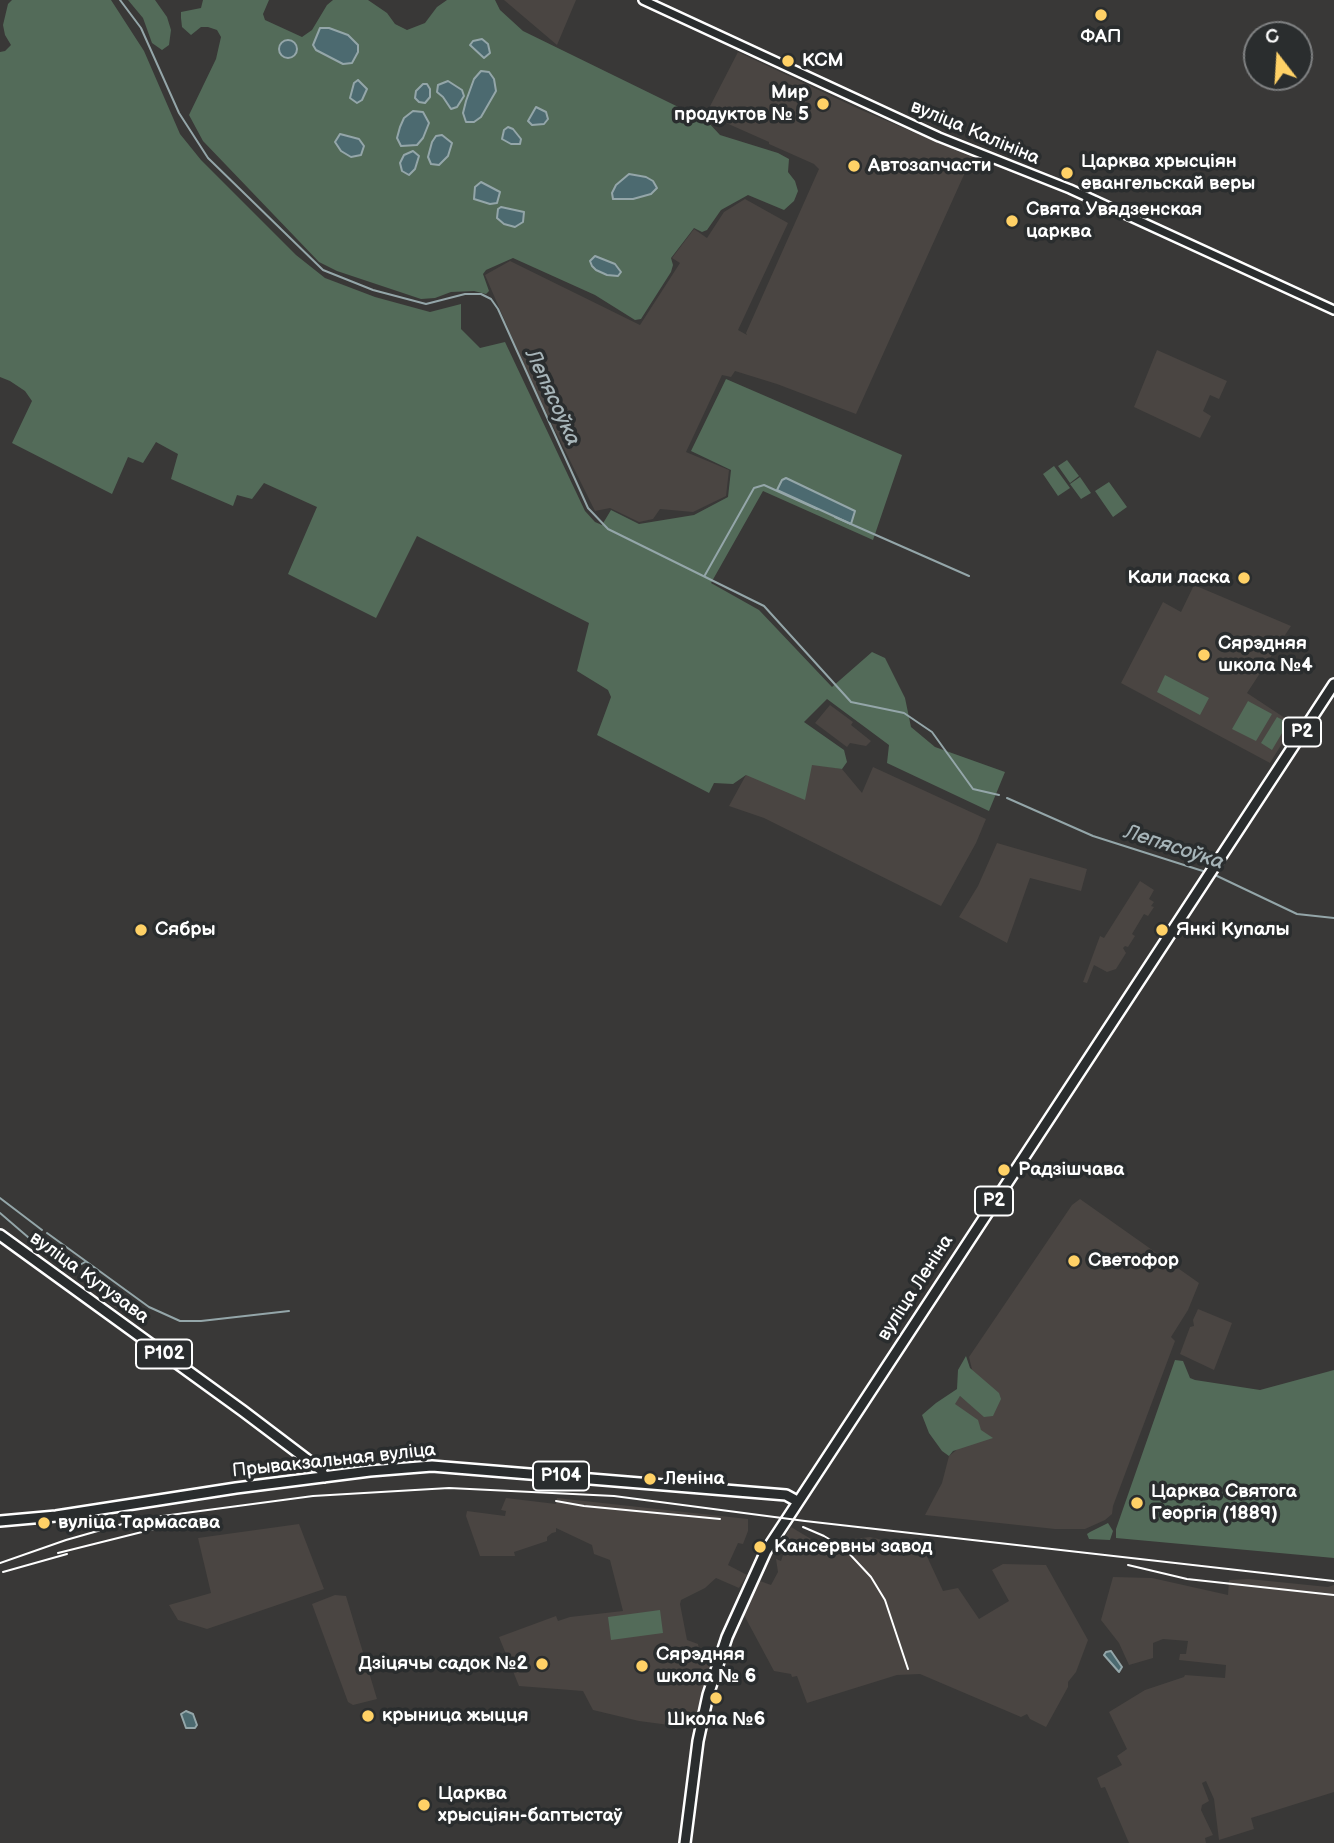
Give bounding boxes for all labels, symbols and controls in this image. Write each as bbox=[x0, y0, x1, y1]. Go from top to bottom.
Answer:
marker: ФАП bbox=[1093, 7, 1109, 23]
north arrow bbox=[1243, 21, 1313, 91]
text: С bbox=[1263, 24, 1282, 50]
place label: ФАП bbox=[1081, 26, 1121, 48]
place label: КСМ bbox=[802, 50, 843, 72]
marker: КСМ bbox=[780, 53, 796, 69]
place label: Мир продуктов № 5 bbox=[674, 82, 809, 126]
marker: Мир продуктов № 5 bbox=[815, 96, 831, 112]
street label: вуліца Калініна bbox=[907, 96, 1043, 170]
place label: Царква хрысціян евангельскай веры bbox=[1081, 151, 1255, 195]
place label: Автозапчасти bbox=[868, 155, 991, 177]
marker: Автозапчасти bbox=[846, 158, 862, 174]
marker: Царква хрысціян евангельскай веры bbox=[1059, 165, 1075, 181]
place label: Свята Увядзенская царква bbox=[1026, 199, 1202, 243]
marker: Свята Увядзенская царква bbox=[1004, 213, 1020, 229]
water label: Лепясоўка bbox=[519, 346, 585, 450]
place label: Кали ласка bbox=[1127, 567, 1230, 589]
marker: Кали ласка bbox=[1236, 570, 1252, 586]
place label: Сярэдняя школа №4 bbox=[1218, 633, 1313, 677]
marker: Сярэдняя школа №4 bbox=[1196, 647, 1212, 663]
road number: Р2 bbox=[1283, 718, 1321, 746]
water label: Лепясоўка bbox=[1121, 820, 1227, 876]
place label: Сябры bbox=[155, 919, 216, 941]
place label: Янкі Купалы bbox=[1176, 919, 1290, 941]
marker: Сябры bbox=[133, 922, 149, 938]
marker: Янкі Купалы bbox=[1154, 922, 1170, 938]
place label: Радзішчава bbox=[1018, 1159, 1124, 1181]
marker: Радзішчава bbox=[996, 1162, 1012, 1178]
road number: Р2 bbox=[975, 1186, 1013, 1216]
street label: вуліца Кутузава bbox=[25, 1227, 153, 1329]
street label: вуліца Леніна bbox=[873, 1231, 959, 1345]
place label: Светофор bbox=[1088, 1250, 1179, 1272]
marker: Светофор bbox=[1066, 1253, 1082, 1269]
road number: Р102 bbox=[136, 1339, 192, 1368]
street label: Прывакзальная вуліца bbox=[231, 1439, 437, 1483]
road number: Р104 bbox=[533, 1462, 589, 1490]
place label: Леніна bbox=[664, 1468, 725, 1490]
marker: Леніна bbox=[642, 1471, 658, 1487]
place label: Царква Святога Георгія (1889) bbox=[1151, 1481, 1297, 1525]
marker: Царква Святога Георгія (1889) bbox=[1129, 1495, 1145, 1511]
place label: вуліца Тармасава bbox=[58, 1512, 220, 1534]
marker: вуліца Тармасава bbox=[36, 1515, 52, 1531]
place label: Кансервны завод bbox=[774, 1536, 932, 1558]
marker: Кансервны завод bbox=[752, 1539, 768, 1555]
place label: Сярэдняя школа № 6 bbox=[656, 1644, 756, 1688]
place label: Дзіцячы садок №2 bbox=[359, 1653, 528, 1675]
marker: Дзіцячы садок №2 bbox=[534, 1656, 550, 1672]
marker: Сярэдняя школа № 6 bbox=[634, 1658, 650, 1674]
marker: Школа №6 bbox=[708, 1690, 724, 1706]
place label: крыница жыцця bbox=[382, 1705, 528, 1727]
marker: крыница жыцця bbox=[360, 1708, 376, 1724]
place label: Школа №6 bbox=[667, 1709, 765, 1731]
place label: Царква хрысціян-баптыстаў bbox=[438, 1783, 622, 1827]
marker: Царква хрысціян-баптыстаў bbox=[416, 1797, 432, 1813]

